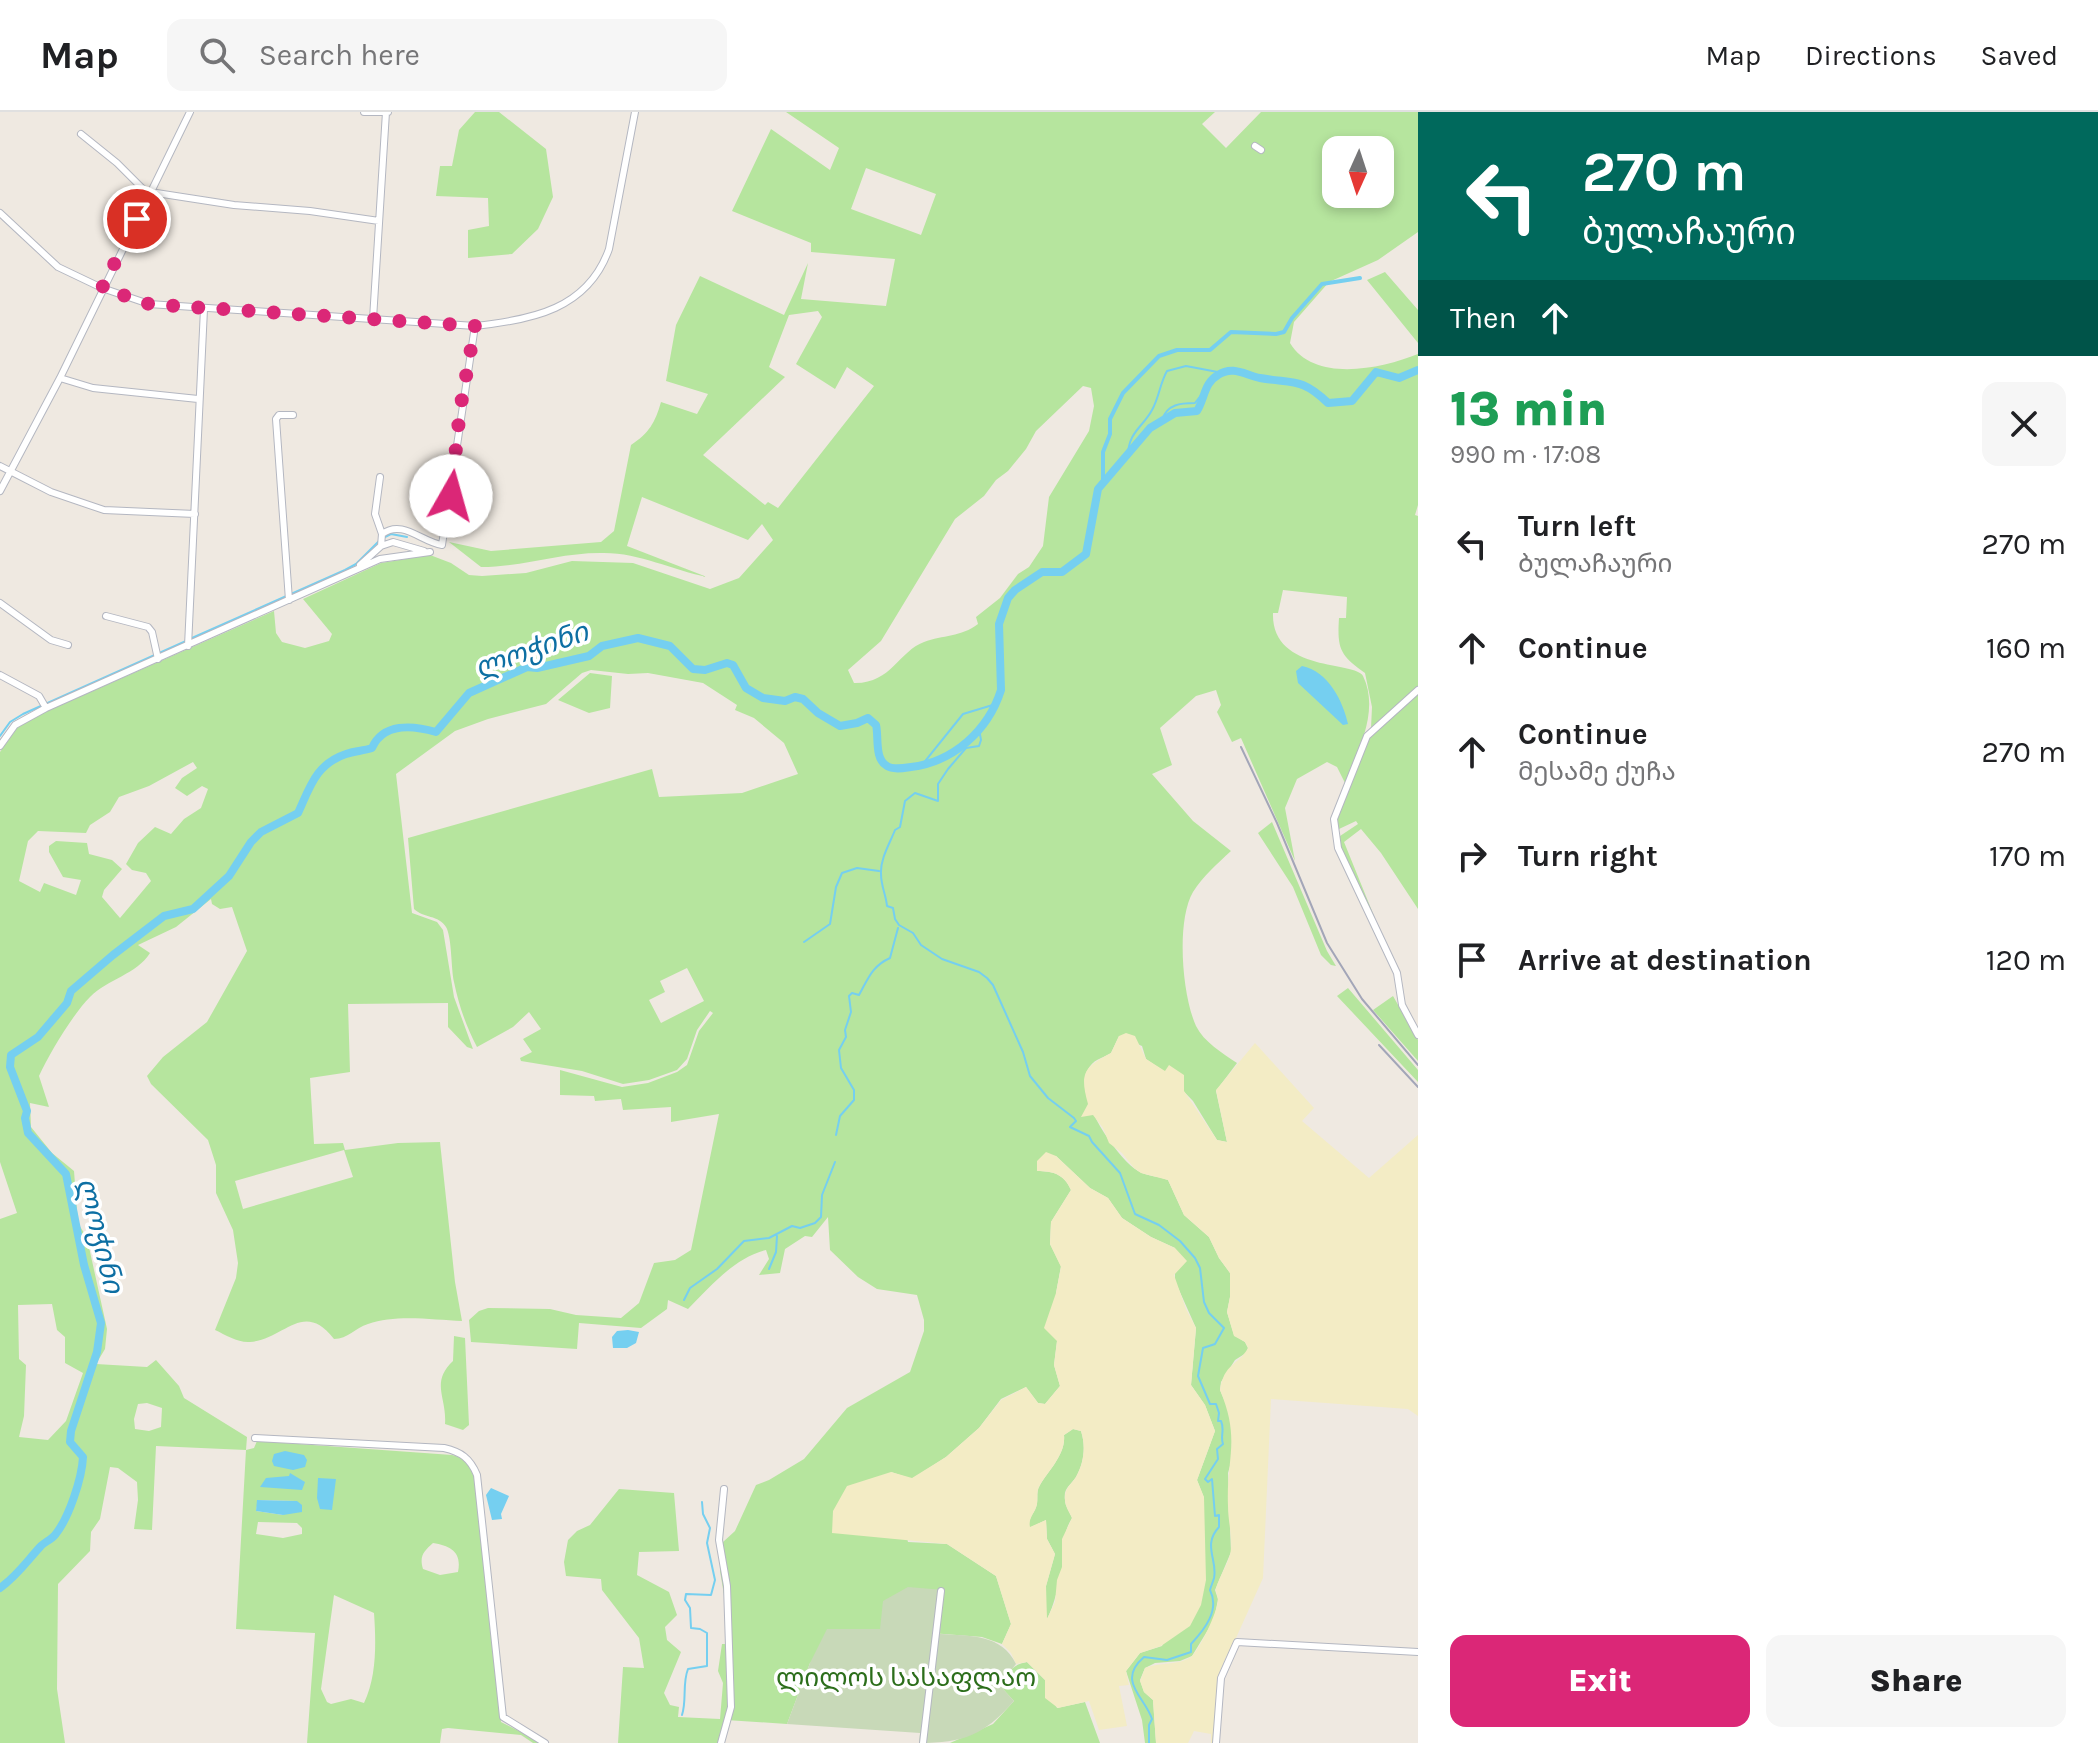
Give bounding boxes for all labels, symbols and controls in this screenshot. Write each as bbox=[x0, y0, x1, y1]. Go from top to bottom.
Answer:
search box bbox=[167, 19, 727, 91]
text: Map bbox=[40, 33, 119, 78]
icon: search bbox=[195, 33, 239, 77]
text: Search here bbox=[259, 37, 420, 73]
text: Map bbox=[1706, 39, 1761, 72]
text: Directions bbox=[1805, 39, 1937, 72]
text: Saved bbox=[1981, 39, 2058, 72]
north arrow bbox=[1322, 136, 1394, 208]
map controls bbox=[1322, 136, 1394, 208]
text: 270 m bbox=[1582, 139, 1746, 204]
icon: left bbox=[1450, 144, 1554, 248]
pin bbox=[103, 185, 171, 253]
icon: arrive bbox=[115, 197, 159, 241]
text: ბულაჩაური bbox=[1582, 211, 1796, 253]
icon: ahead bbox=[1533, 296, 1577, 340]
text: Then bbox=[1450, 300, 1517, 336]
text: 13 min bbox=[1450, 381, 1607, 437]
button: close bbox=[1982, 382, 2066, 466]
text: 990 m · 17:08 bbox=[1450, 439, 1601, 470]
position arrow bbox=[409, 454, 493, 538]
text: Turn left bbox=[1518, 508, 1636, 544]
icon: left bbox=[1450, 522, 1494, 566]
text: 270 m bbox=[1982, 526, 2066, 562]
text: ბულაჩაური bbox=[1518, 548, 1673, 579]
water label: ლოჭინი bbox=[470, 614, 594, 684]
icon: ahead bbox=[1450, 626, 1494, 670]
text: Continue bbox=[1518, 630, 1648, 666]
text: 160 m bbox=[1986, 630, 2066, 666]
text: Continue bbox=[1518, 716, 1648, 752]
icon: ahead bbox=[1450, 730, 1494, 774]
text: 270 m bbox=[1982, 734, 2066, 770]
text: მესამე ქუჩა bbox=[1518, 756, 1676, 787]
icon: right bbox=[1450, 834, 1494, 878]
text: Turn right bbox=[1518, 838, 1658, 874]
text: 170 m bbox=[1989, 838, 2066, 874]
icon: arrive bbox=[1450, 938, 1494, 982]
text: Arrive at destination bbox=[1518, 942, 1812, 978]
text: 120 m bbox=[1986, 942, 2066, 978]
water label: ლოჭინი bbox=[70, 1174, 131, 1298]
button: Exit bbox=[1450, 1635, 1750, 1727]
button: Share bbox=[1766, 1635, 2066, 1727]
park label: ლილოს სასაფლაო bbox=[776, 1662, 1036, 1693]

